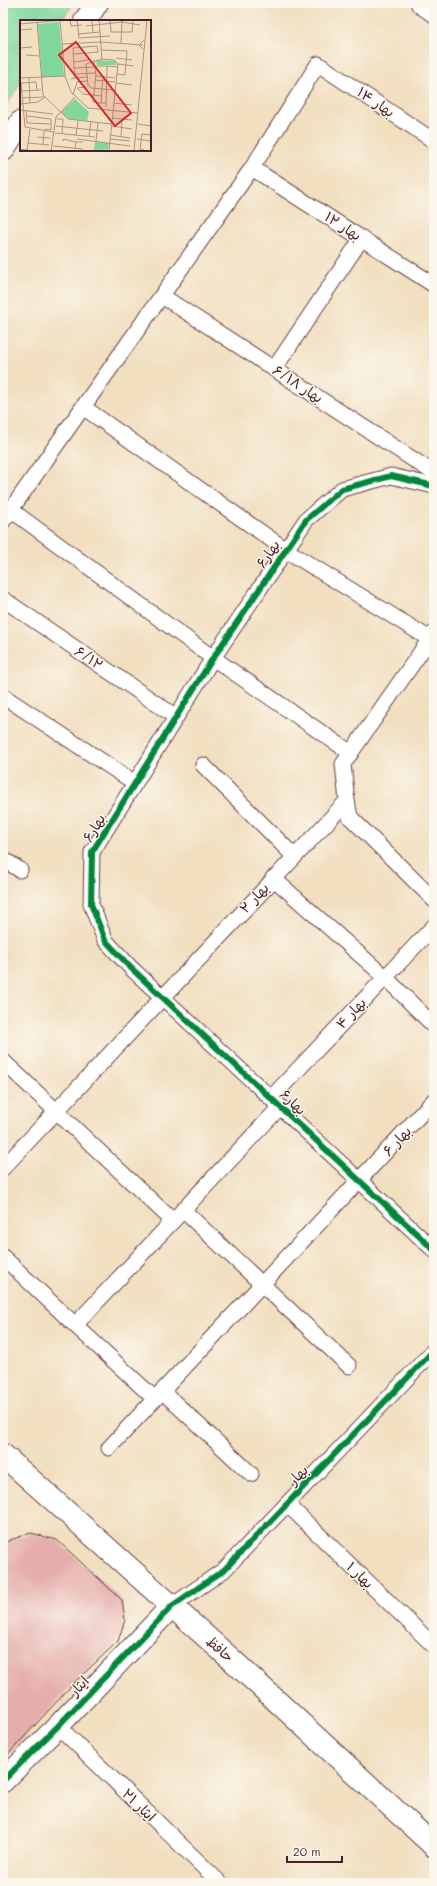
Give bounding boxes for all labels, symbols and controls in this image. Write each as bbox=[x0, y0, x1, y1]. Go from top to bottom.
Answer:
inset map bbox=[20, 20, 151, 151]
street label: بهار ۱۴ bbox=[354, 82, 399, 121]
street label: بهار ۱۲ bbox=[321, 207, 365, 245]
street label: بهار ۶/۱۸ bbox=[269, 360, 327, 407]
street label: بهار۶ bbox=[251, 536, 284, 571]
street label: ۶/۱۲ bbox=[71, 641, 107, 674]
street label: بهار۶ bbox=[78, 810, 109, 845]
street label: بهار ۲ bbox=[235, 878, 273, 917]
street label: بهار ۴ bbox=[331, 993, 370, 1032]
street label: بهار۶ bbox=[276, 1085, 311, 1119]
street label: بهار ۶ bbox=[378, 1122, 415, 1160]
street label: بهار bbox=[283, 1460, 312, 1490]
street label: بهار ۱ bbox=[343, 1557, 378, 1592]
street label: حافظ bbox=[203, 1631, 238, 1666]
street label: ایثار bbox=[64, 1672, 93, 1701]
street label: ایثار ۲۱ bbox=[118, 1784, 160, 1825]
scale bar bbox=[287, 1838, 342, 1864]
text: 20 m bbox=[293, 1843, 321, 1859]

